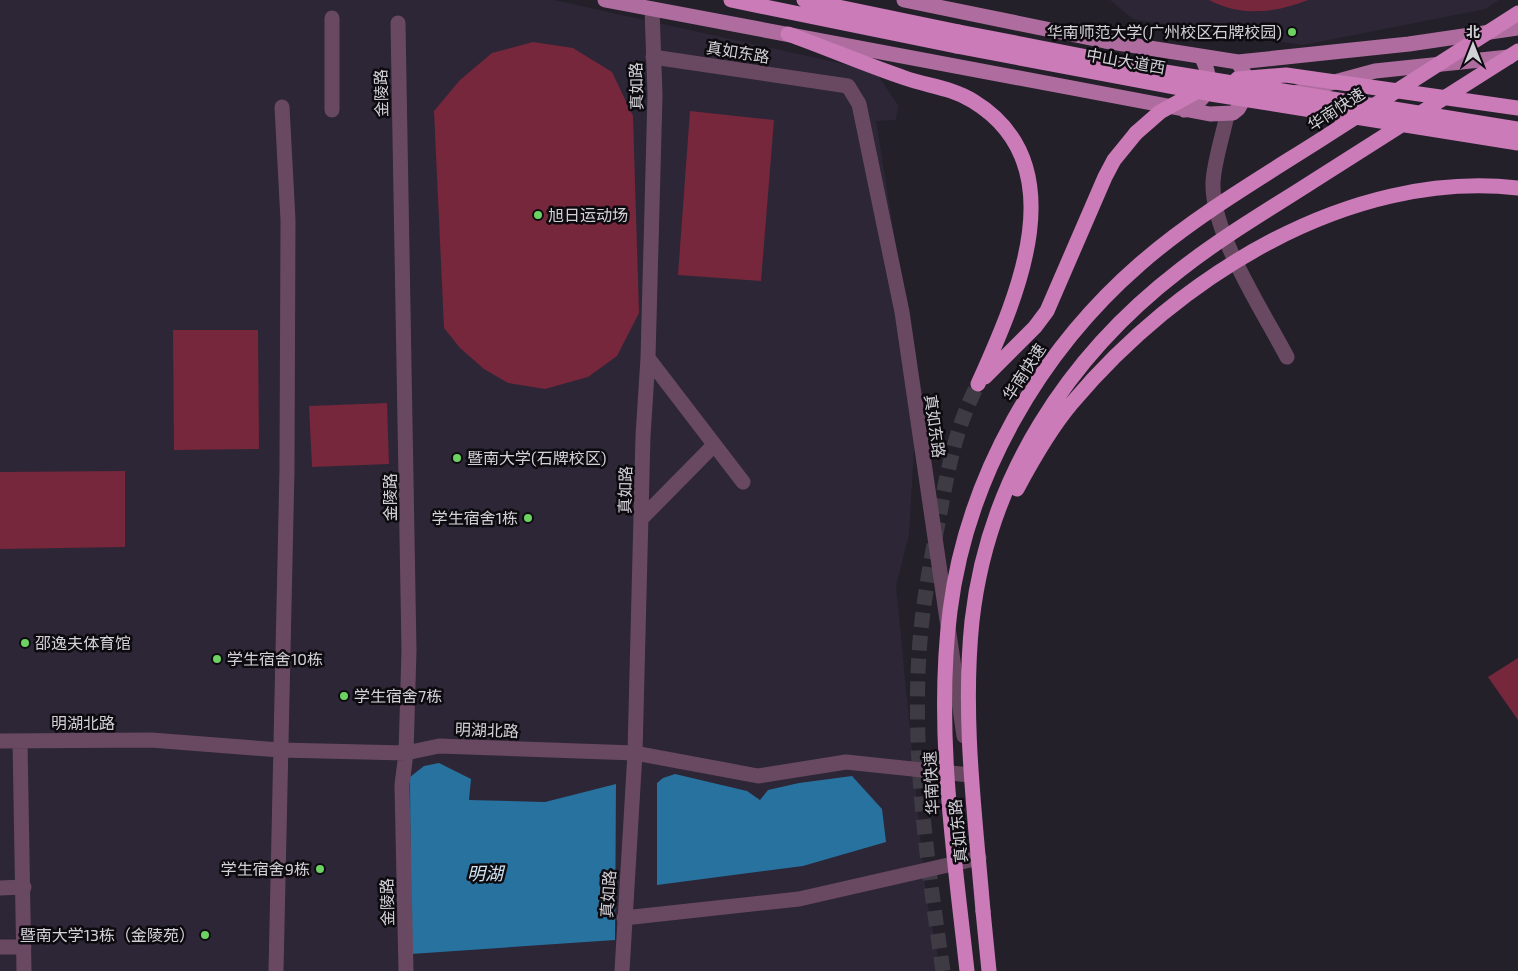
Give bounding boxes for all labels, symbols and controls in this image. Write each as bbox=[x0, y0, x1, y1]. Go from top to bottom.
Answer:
north arrow bbox=[1448, 20, 1498, 70]
place label: 华南师范大学(广州校区石牌校园) bbox=[1047, 22, 1282, 41]
text: 北 bbox=[1466, 23, 1480, 40]
marker: 华南师范大学(广州校区石牌校园) bbox=[1286, 26, 1298, 38]
street label: 真如东路 bbox=[705, 37, 771, 66]
street label: 中山大道西 bbox=[1085, 44, 1167, 77]
street label: 真如路 bbox=[626, 62, 645, 110]
street label: 金陵路 bbox=[371, 69, 390, 117]
street label: 华南快速 bbox=[1304, 83, 1368, 134]
place label: 旭日运动场 bbox=[548, 205, 628, 224]
marker: 旭日运动场 bbox=[532, 209, 544, 221]
street label: 华南快速 bbox=[998, 340, 1049, 404]
street label: 真如东路 bbox=[922, 393, 949, 459]
place label: 暨南大学(石牌校区) bbox=[467, 448, 607, 467]
marker: 暨南大学(石牌校区) bbox=[451, 452, 463, 464]
street label: 真如路 bbox=[615, 466, 634, 514]
street label: 金陵路 bbox=[380, 473, 399, 521]
place label: 学生宿舍1栋 bbox=[432, 508, 518, 527]
marker: 学生宿舍1栋 bbox=[522, 512, 534, 524]
place label: 邵逸夫体育馆 bbox=[35, 633, 131, 652]
marker: 邵逸夫体育馆 bbox=[19, 637, 31, 649]
place label: 学生宿舍10栋 bbox=[227, 649, 323, 668]
marker: 学生宿舍10栋 bbox=[211, 653, 223, 665]
place label: 学生宿舍7栋 bbox=[354, 686, 442, 705]
marker: 学生宿舍7栋 bbox=[338, 690, 350, 702]
street label: 明湖北路 bbox=[51, 713, 115, 732]
street label: 明湖北路 bbox=[455, 719, 519, 740]
street label: 华南快速 bbox=[919, 751, 942, 815]
street label: 真如东路 bbox=[945, 798, 970, 864]
place label: 学生宿舍9栋 bbox=[221, 859, 310, 878]
water label: 明湖 bbox=[467, 862, 506, 884]
marker: 学生宿舍9栋 bbox=[314, 863, 326, 875]
street label: 真如路 bbox=[596, 869, 619, 919]
street label: 金陵路 bbox=[377, 878, 396, 926]
place label: 暨南大学13栋（金陵苑） bbox=[20, 925, 195, 944]
marker: 暨南大学13栋（金陵苑） bbox=[199, 929, 211, 941]

